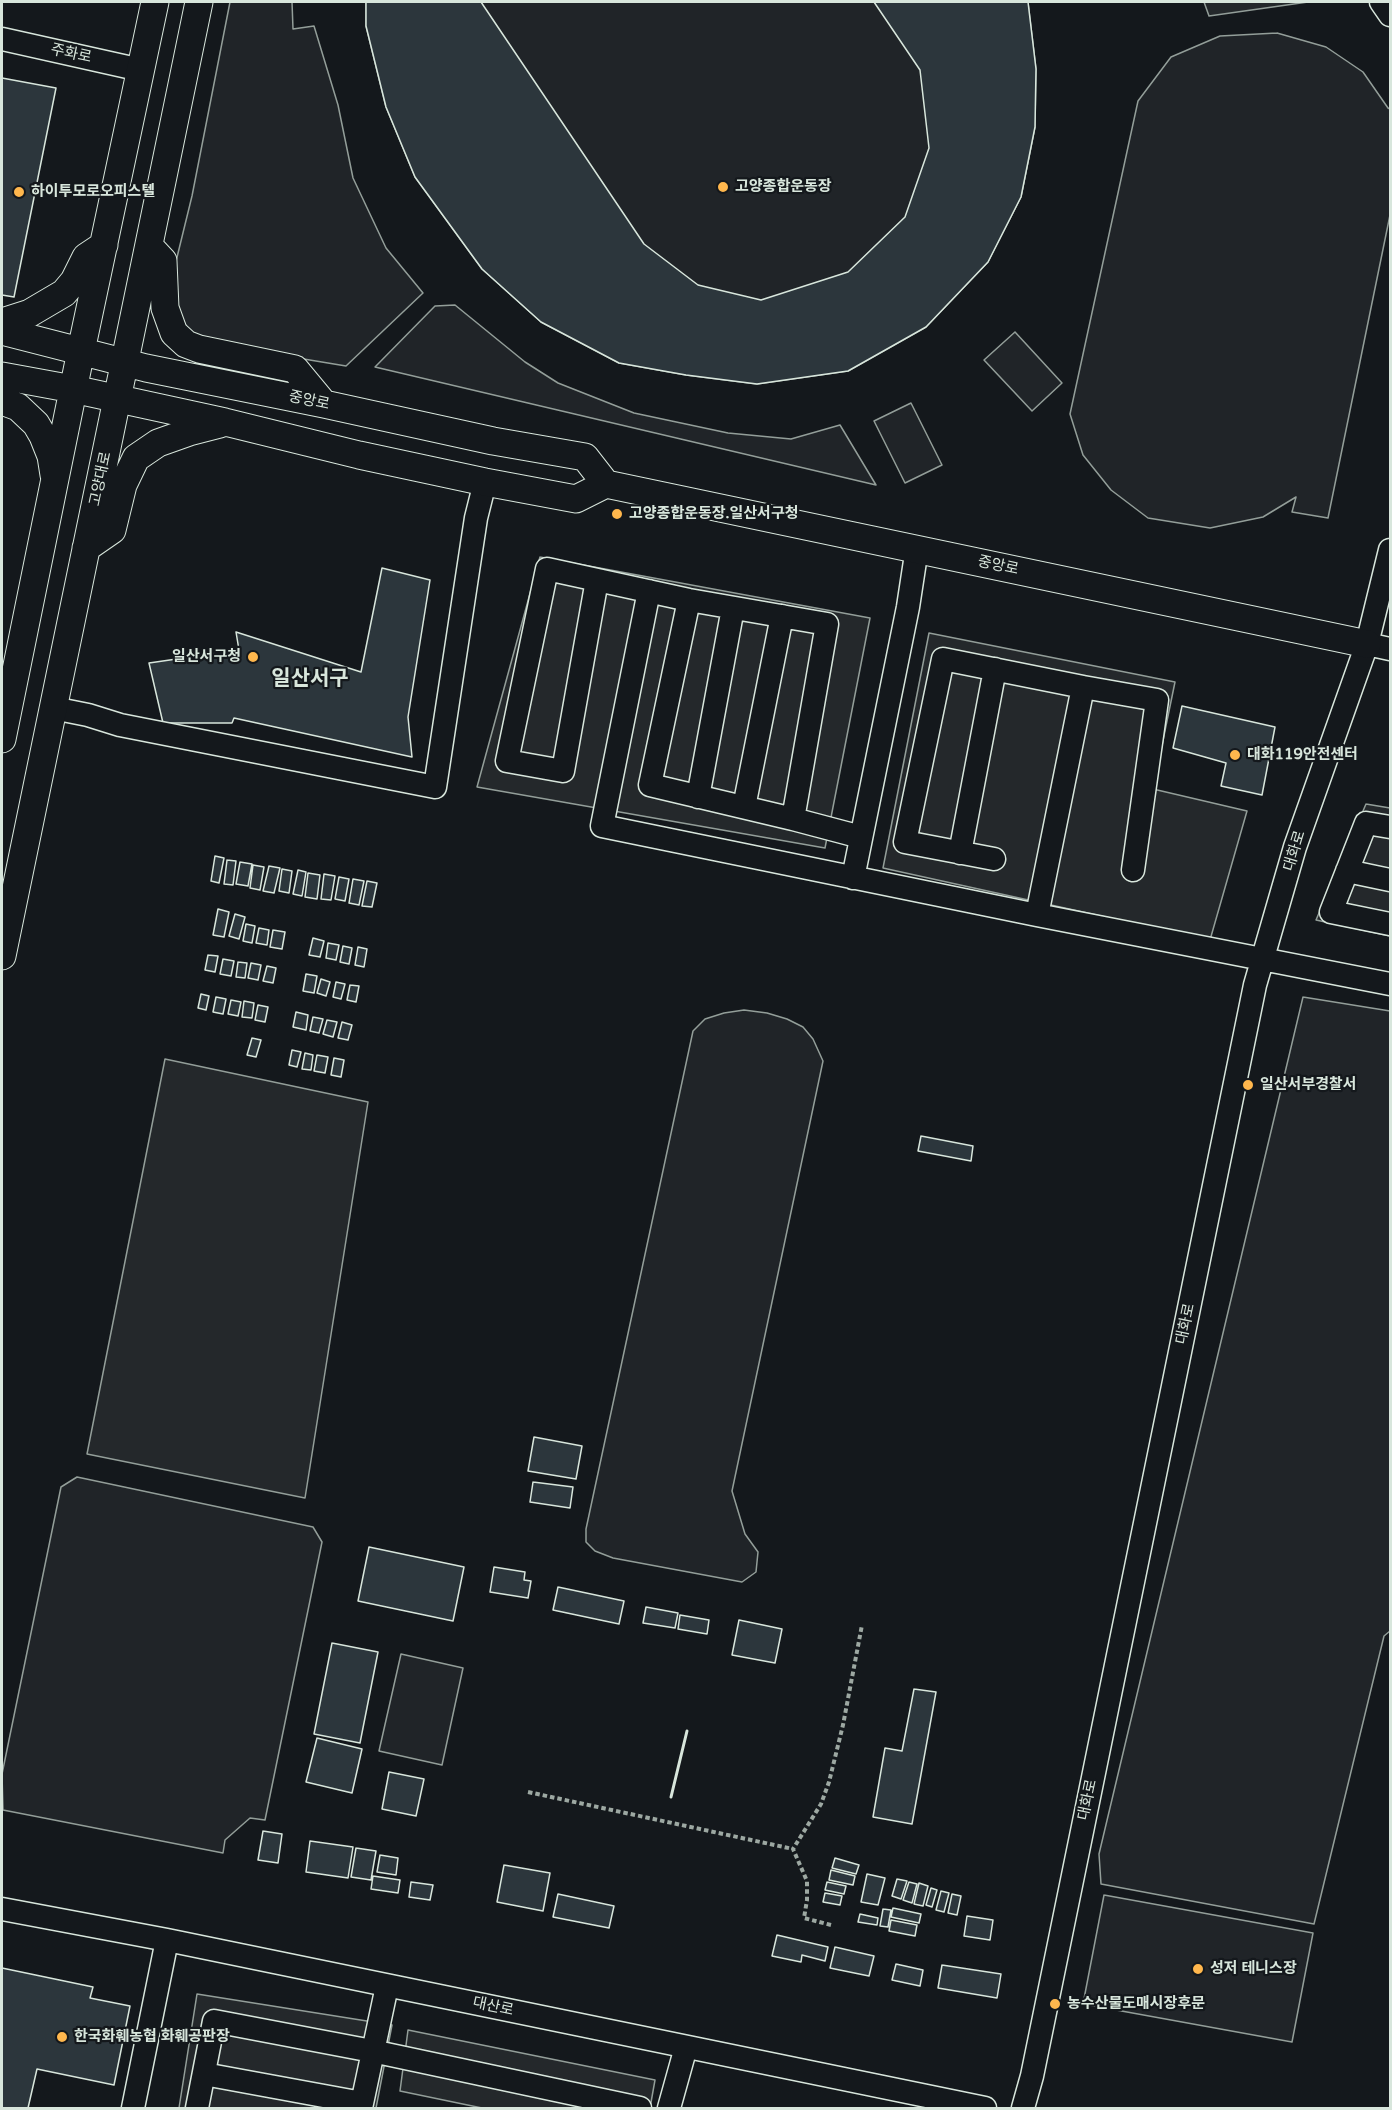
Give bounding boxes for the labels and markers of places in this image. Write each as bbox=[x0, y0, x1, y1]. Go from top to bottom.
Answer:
place label: 고양종합운동장 bbox=[735, 178, 832, 196]
marker: 고양종합운동장 bbox=[716, 180, 730, 194]
place label: 하이투모로오피스텔 bbox=[31, 183, 155, 201]
marker: 하이투모로오피스텔 bbox=[12, 185, 26, 199]
place label: 고양종합운동장.일산서구청 bbox=[629, 505, 798, 523]
marker: 고양종합운동장.일산서구청 bbox=[610, 507, 624, 521]
place label: 일산서구청 bbox=[172, 648, 241, 666]
marker: 일산서구청 bbox=[246, 650, 260, 664]
place label: 대화119안전센터 bbox=[1247, 746, 1358, 764]
marker: 대화119안전센터 bbox=[1228, 748, 1242, 762]
place label: 일산서부경찰서 bbox=[1260, 1076, 1357, 1094]
marker: 일산서부경찰서 bbox=[1241, 1078, 1255, 1092]
place label: 성저 테니스장 bbox=[1210, 1960, 1297, 1978]
marker: 성저 테니스장 bbox=[1191, 1962, 1205, 1976]
place label: 농수산물도매시장후문 bbox=[1067, 1995, 1205, 2013]
marker: 농수산물도매시장후문 bbox=[1048, 1997, 1062, 2011]
place label: 한국화훼농협 화훼공판장 bbox=[74, 2028, 230, 2046]
marker: 한국화훼농협 화훼공판장 bbox=[55, 2030, 69, 2044]

